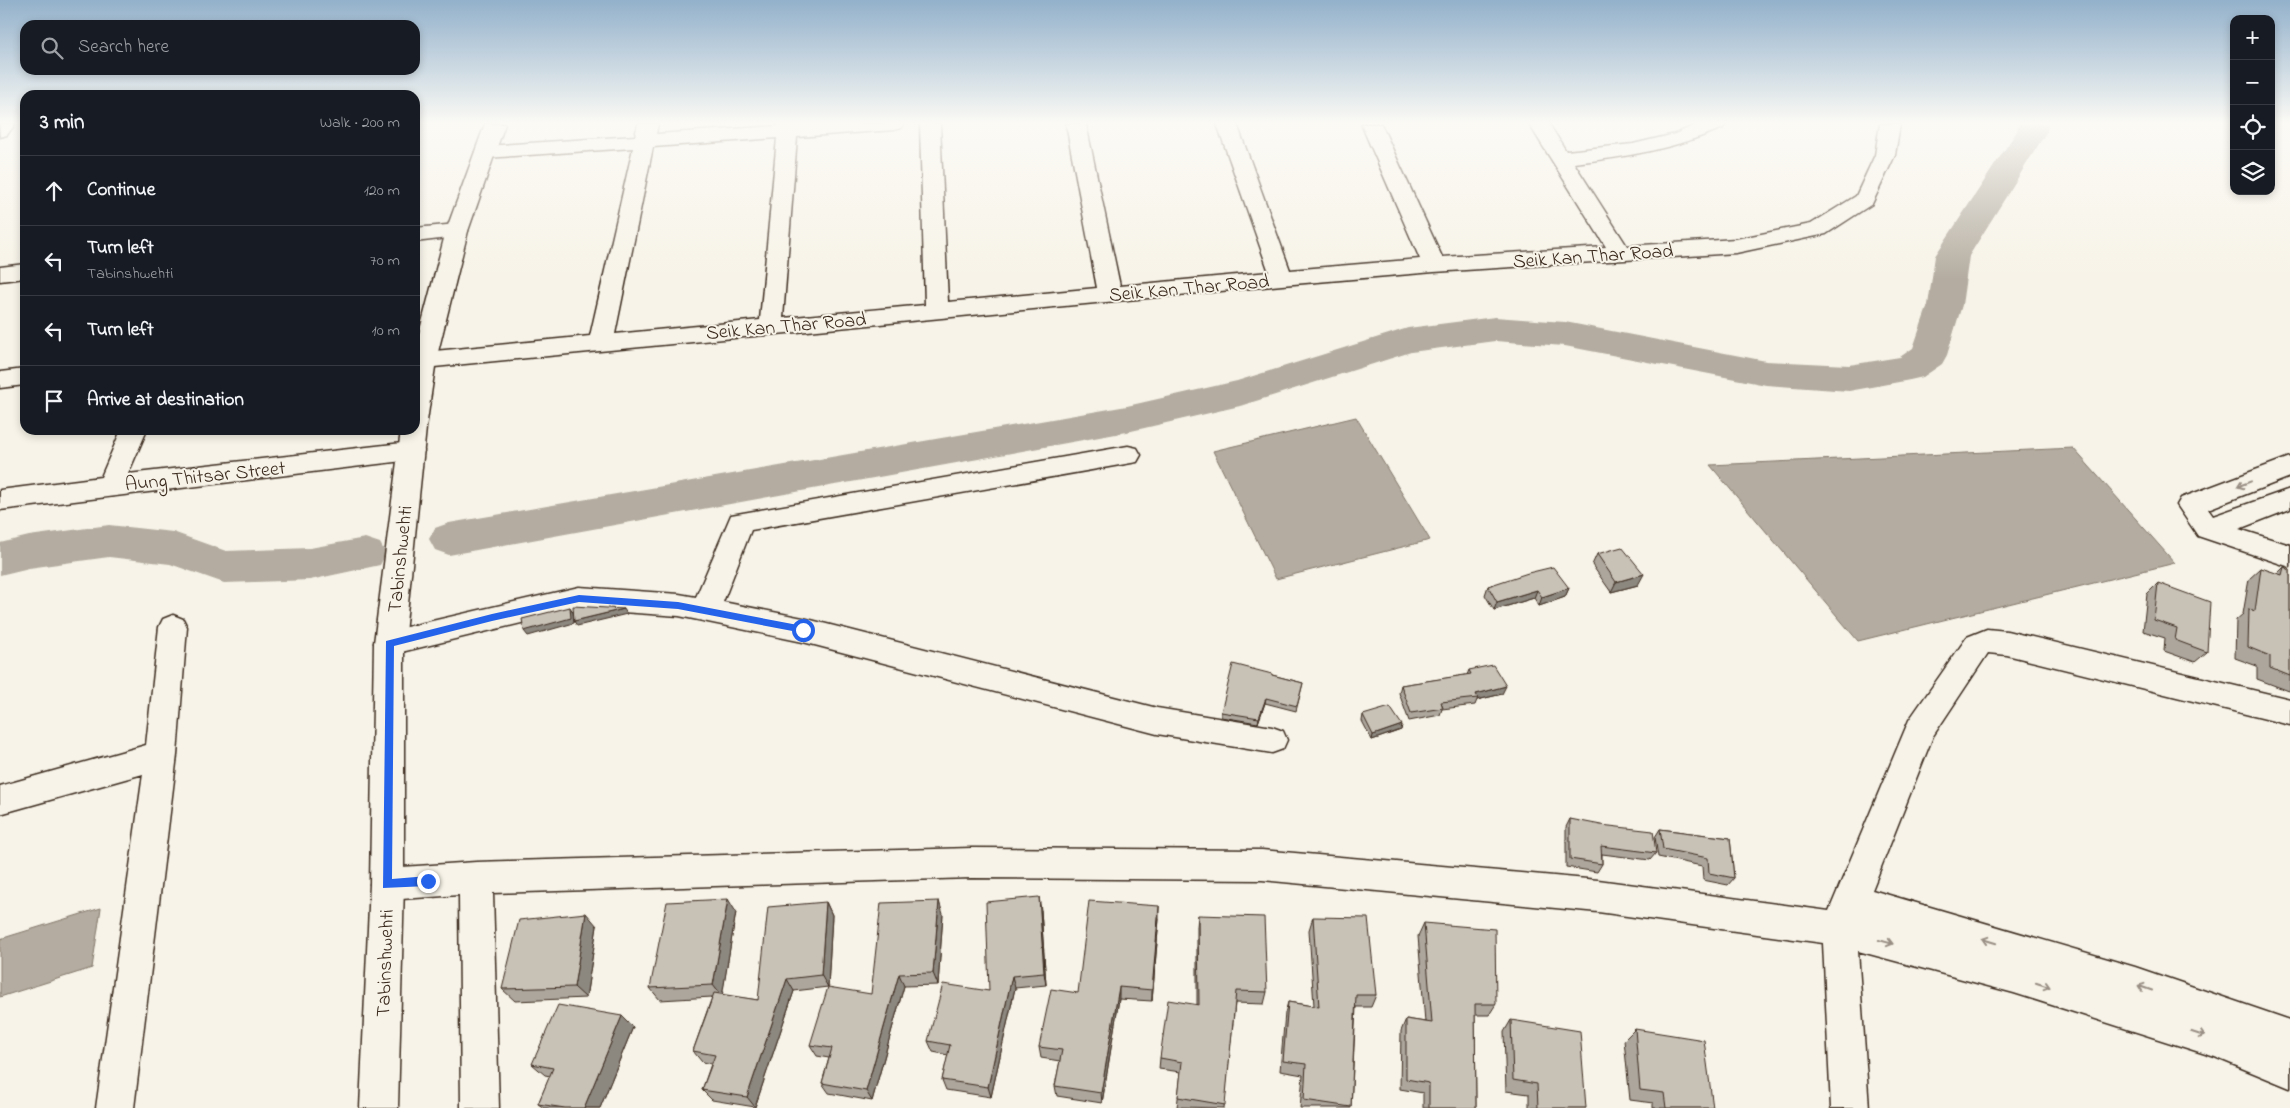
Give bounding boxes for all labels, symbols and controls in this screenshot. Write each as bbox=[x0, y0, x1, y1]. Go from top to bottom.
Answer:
map controls bbox=[2230, 15, 2275, 195]
button: + bbox=[2230, 15, 2275, 60]
search box bbox=[20, 20, 420, 75]
icon: search bbox=[38, 34, 66, 62]
text: Search here bbox=[78, 34, 169, 61]
button: − bbox=[2230, 60, 2275, 105]
button: locate bbox=[2230, 105, 2275, 150]
text: 3 min bbox=[40, 108, 84, 138]
text: Walk · 200 m bbox=[320, 111, 400, 135]
button: layers bbox=[2230, 150, 2275, 195]
icon: ahead bbox=[40, 177, 68, 205]
text: Continue bbox=[87, 177, 155, 204]
text: 120 m bbox=[364, 179, 400, 203]
text: Turn left bbox=[87, 235, 154, 262]
street label: Seik Kan Thar Road bbox=[1512, 237, 1674, 278]
icon: left bbox=[40, 247, 68, 275]
text: 70 m bbox=[370, 249, 400, 273]
text: Tabinshwehti bbox=[87, 262, 173, 286]
street label: Seik Kan Thar Road bbox=[1108, 268, 1271, 311]
street label: Seik Kan Thar Road bbox=[705, 306, 868, 349]
icon: left bbox=[40, 317, 68, 345]
text: Turn left bbox=[87, 317, 154, 344]
text: 10 m bbox=[372, 319, 400, 343]
icon: arrive bbox=[40, 387, 68, 415]
text: Arrive at destination bbox=[87, 387, 244, 414]
street label: Aung Thitsar Street bbox=[123, 455, 287, 501]
one-way arrow bbox=[2237, 480, 2253, 489]
street label: Tabinshwehti bbox=[381, 504, 422, 614]
route start bbox=[792, 619, 815, 642]
route end bbox=[417, 870, 440, 893]
street label: Tabinshwehti bbox=[370, 909, 403, 1017]
one-way arrow bbox=[1981, 936, 1997, 946]
one-way arrow bbox=[1878, 938, 1894, 947]
one-way arrow bbox=[2035, 980, 2051, 990]
one-way arrow bbox=[2137, 983, 2153, 992]
one-way arrow bbox=[2190, 1029, 2206, 1039]

